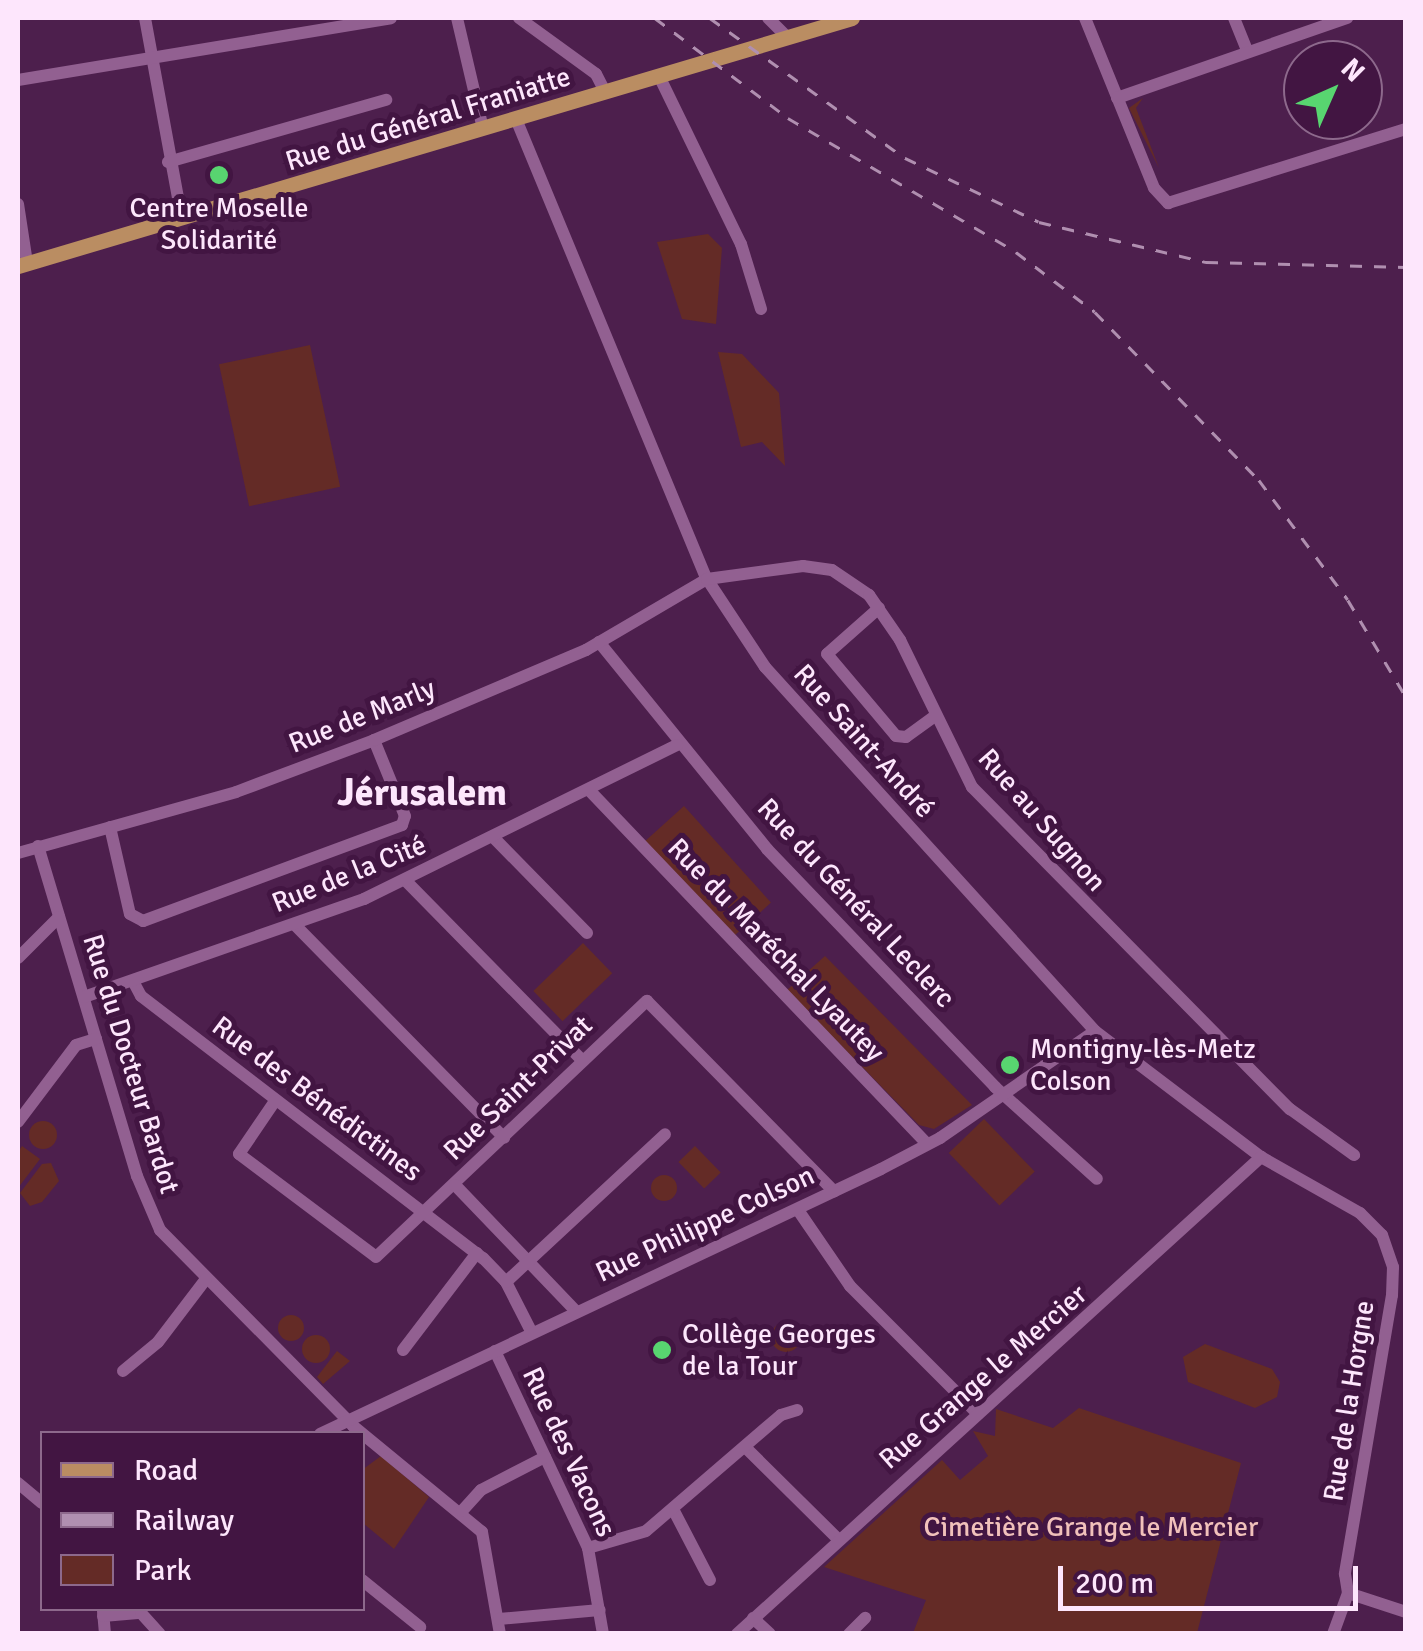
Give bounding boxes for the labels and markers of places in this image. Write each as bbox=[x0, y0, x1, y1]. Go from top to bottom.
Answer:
marker: Centre Moselle Solidarité bbox=[208, 164, 230, 186]
place label: Centre Moselle Solidarité bbox=[129, 191, 309, 257]
place label: Montigny-lès-Metz Colson bbox=[1030, 1032, 1256, 1098]
marker: Montigny-lès-Metz Colson bbox=[999, 1054, 1021, 1076]
place label: Collège Georges de la Tour bbox=[682, 1317, 876, 1383]
marker: Collège Georges de la Tour bbox=[651, 1339, 673, 1361]

